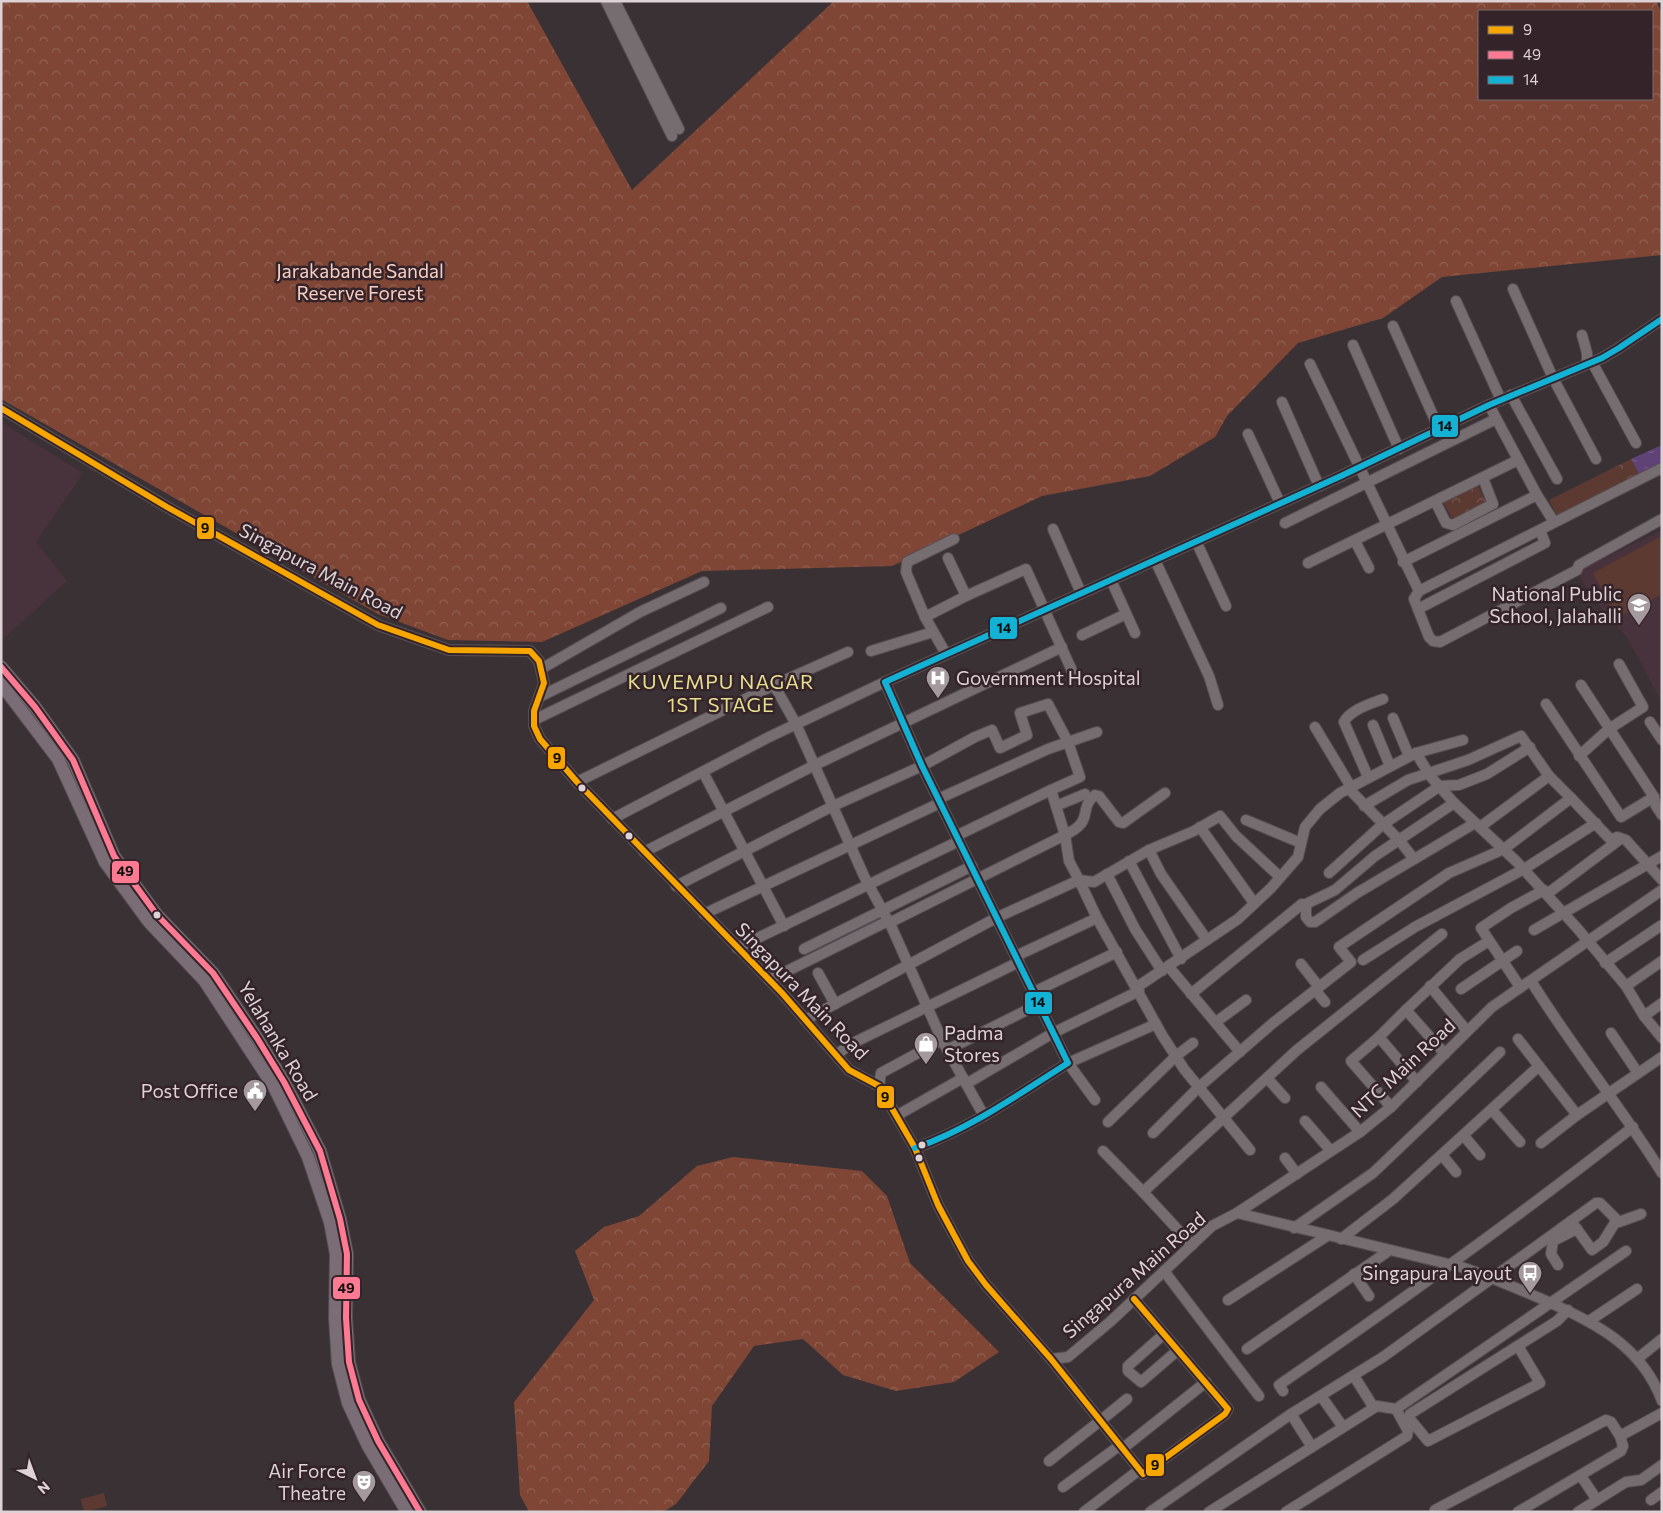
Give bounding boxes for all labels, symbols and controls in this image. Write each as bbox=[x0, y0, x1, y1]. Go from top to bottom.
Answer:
legend bbox=[1478, 10, 1653, 100]
text: 9 bbox=[1523, 20, 1532, 38]
text: 49 bbox=[1523, 45, 1541, 63]
text: 14 bbox=[1523, 70, 1538, 88]
park label: Jarakabande Sandal Reserve Forest bbox=[276, 259, 444, 304]
line badge: 14 bbox=[1431, 414, 1459, 438]
text: 14 bbox=[1438, 417, 1453, 434]
line badge: 9 bbox=[196, 516, 215, 540]
street label: Singapura Main Road bbox=[236, 518, 407, 623]
text: 9 bbox=[201, 519, 210, 536]
place label: National Public School, Jalahalli bbox=[1489, 582, 1622, 627]
school or university icon: National Public School, Jalahalli bbox=[1626, 592, 1652, 626]
line badge: 14 bbox=[989, 616, 1018, 640]
text: 14 bbox=[997, 619, 1012, 636]
hospital icon: Government Hospital bbox=[925, 665, 951, 699]
place label: Government Hospital bbox=[956, 666, 1141, 689]
district label: KUVEMPU NAGAR 1ST STAGE bbox=[628, 669, 814, 716]
line badge: 9 bbox=[547, 746, 566, 770]
text: 9 bbox=[553, 749, 562, 766]
unlabelled marker bbox=[577, 783, 587, 793]
unlabelled marker bbox=[624, 831, 634, 841]
line badge: 49 bbox=[111, 860, 140, 884]
text: 49 bbox=[116, 862, 134, 879]
unlabelled marker bbox=[152, 910, 162, 920]
street label: Singapura Main Road bbox=[731, 917, 874, 1064]
street label: Yelahanka Road bbox=[234, 977, 323, 1105]
line badge: 14 bbox=[1024, 991, 1053, 1015]
text: 14 bbox=[1031, 993, 1046, 1010]
street label: NTC Main Road bbox=[1346, 1013, 1460, 1122]
place label: Padma Stores bbox=[944, 1021, 1003, 1066]
shop icon: Padma Stores bbox=[913, 1031, 939, 1065]
public building icon: Post Office bbox=[242, 1078, 268, 1112]
place label: Post Office bbox=[141, 1079, 238, 1102]
line badge: 9 bbox=[876, 1085, 895, 1109]
text: 9 bbox=[881, 1088, 890, 1105]
unlabelled marker bbox=[917, 1140, 927, 1150]
unlabelled marker bbox=[914, 1153, 924, 1163]
street label: Singapura Main Road bbox=[1058, 1206, 1210, 1343]
bus stop icon: Singapura Layout bbox=[1517, 1260, 1543, 1294]
place label: Singapura Layout bbox=[1362, 1261, 1512, 1284]
line badge: 49 bbox=[332, 1276, 361, 1300]
text: 49 bbox=[337, 1279, 355, 1296]
north arrow bbox=[10, 1453, 60, 1503]
line badge: 9 bbox=[1145, 1453, 1165, 1477]
text: 9 bbox=[1151, 1456, 1160, 1473]
place label: Air Force Theatre bbox=[268, 1459, 346, 1504]
theatre icon: Air Force Theatre bbox=[351, 1469, 377, 1503]
text: N bbox=[34, 1478, 54, 1498]

